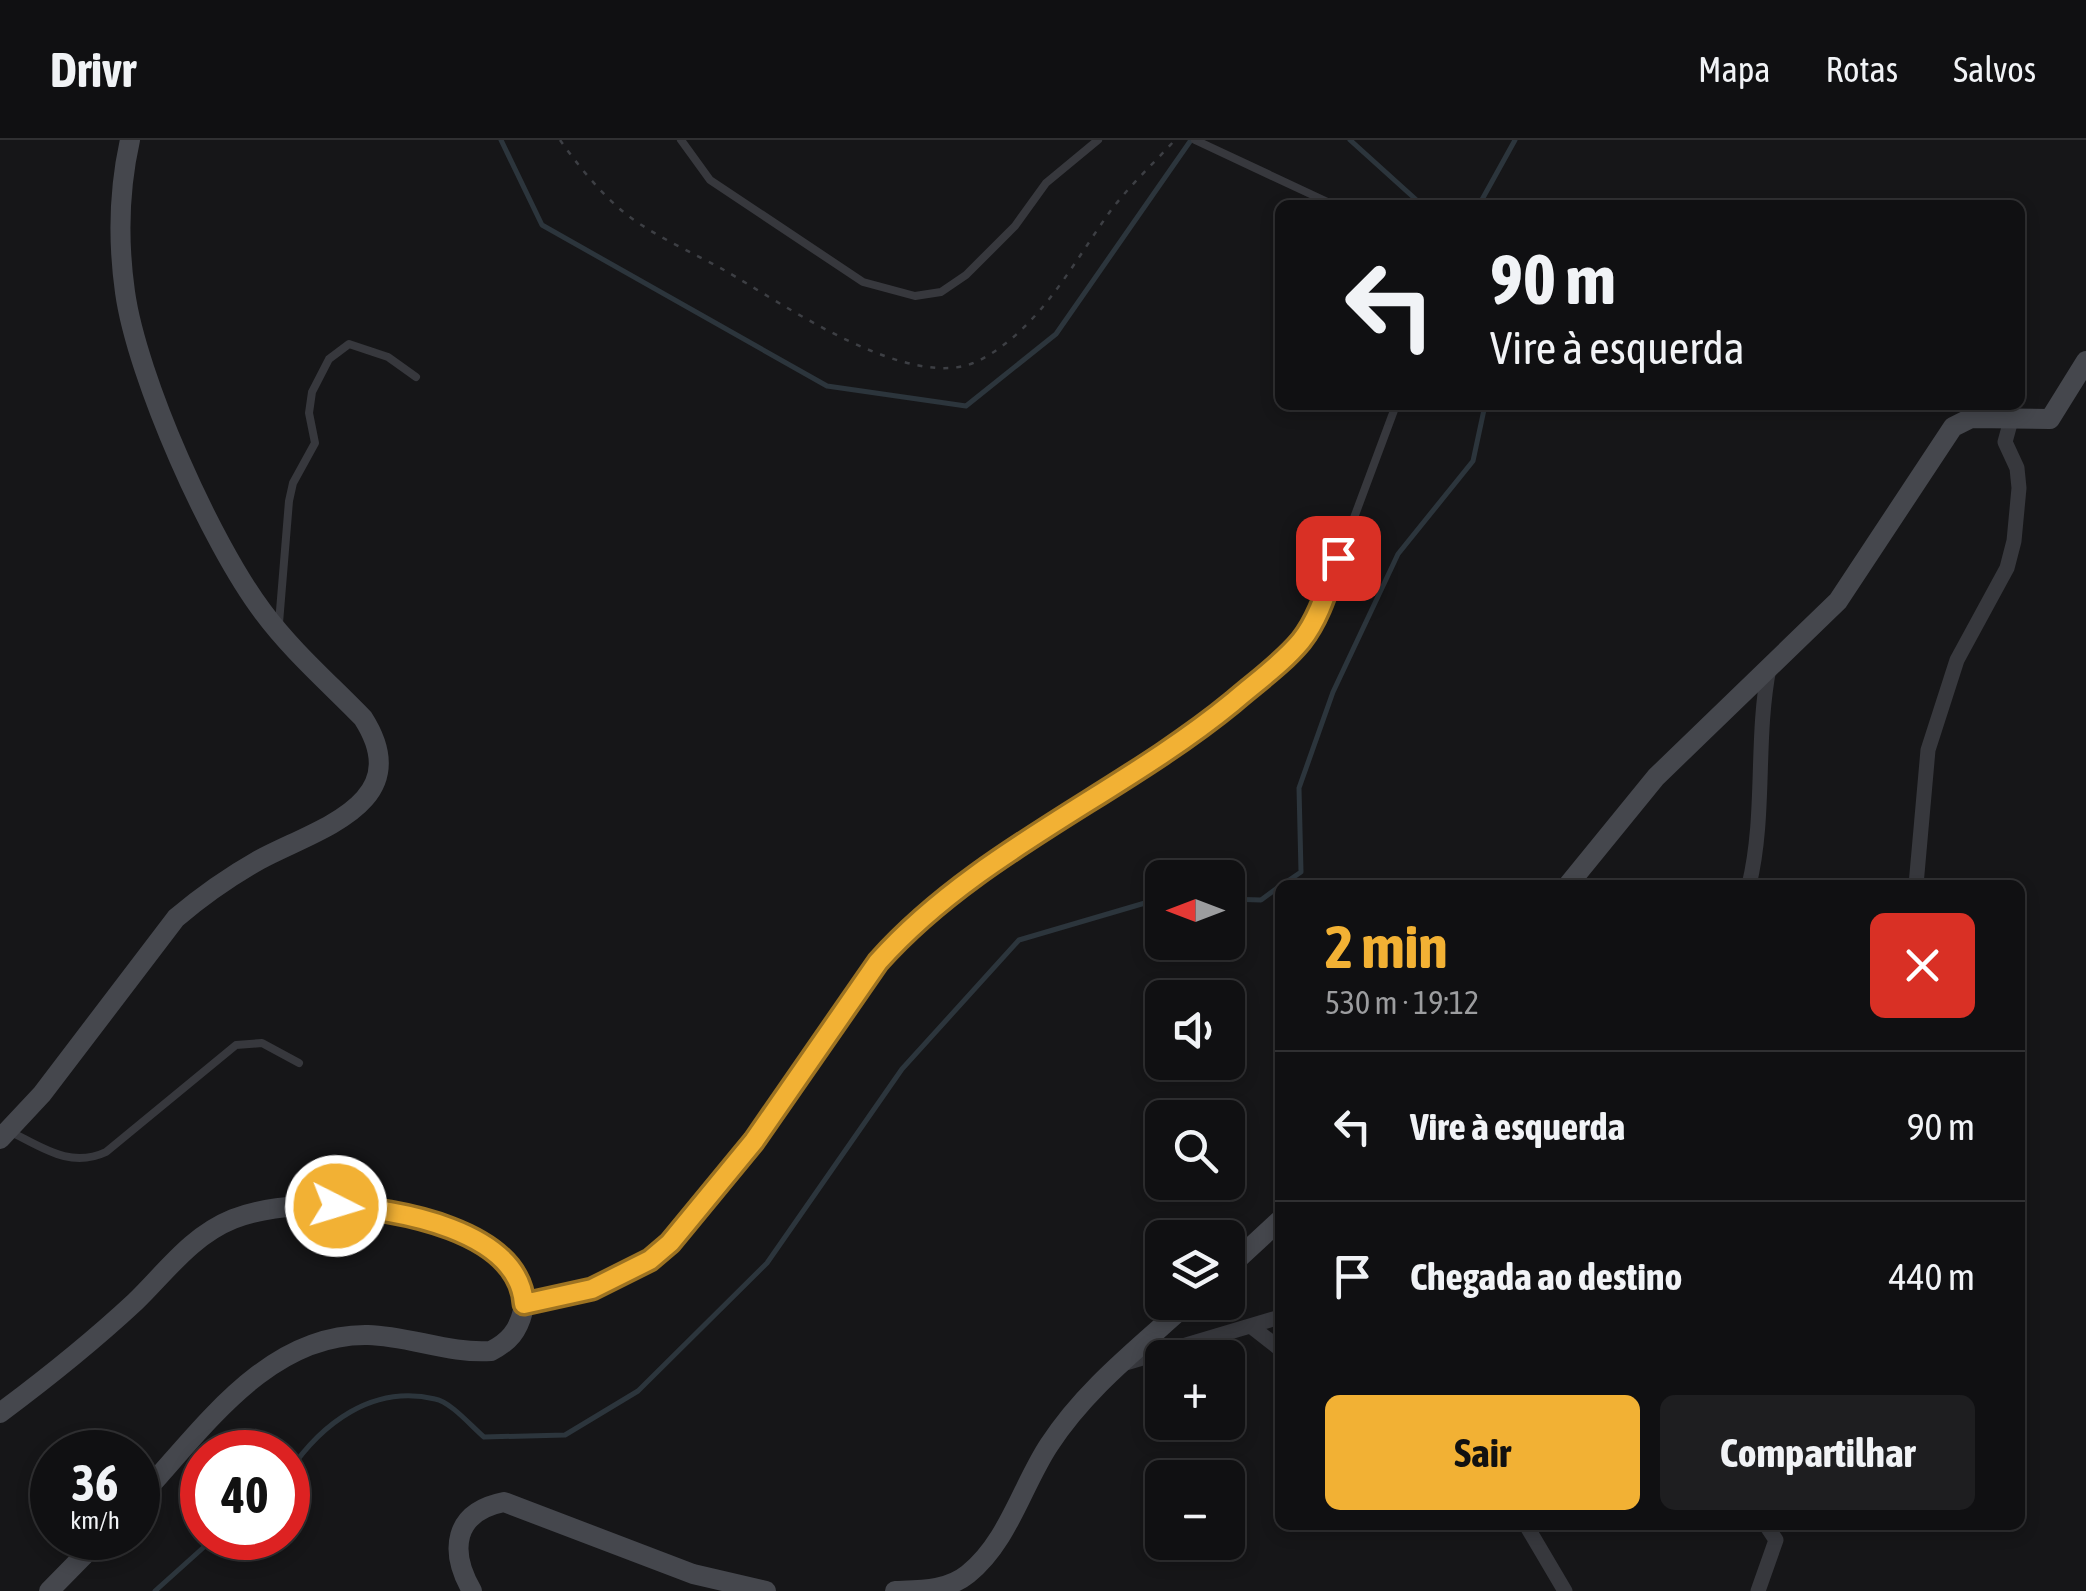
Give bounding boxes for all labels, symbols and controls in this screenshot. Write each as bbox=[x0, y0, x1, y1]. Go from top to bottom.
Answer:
text: Drivr bbox=[50, 42, 136, 97]
text: Mapa bbox=[1698, 49, 1771, 89]
text: Rotas bbox=[1826, 49, 1898, 89]
text: Salvos bbox=[1953, 49, 2036, 89]
text: 90 m bbox=[1490, 239, 1616, 319]
icon: left bbox=[1325, 240, 1455, 370]
text: Vire à esquerda bbox=[1490, 322, 1745, 374]
pin bbox=[1296, 516, 1381, 601]
icon: arrive bbox=[1311, 531, 1366, 586]
north arrow bbox=[1145, 860, 1245, 960]
map controls bbox=[1145, 860, 1245, 1560]
text: 2 min bbox=[1325, 912, 1448, 981]
button: close bbox=[1870, 913, 1975, 1018]
button: sound bbox=[1145, 980, 1245, 1080]
text: 530 m · 19:12 bbox=[1325, 984, 1479, 1021]
icon: left bbox=[1325, 1099, 1380, 1154]
button: search bbox=[1145, 1100, 1245, 1200]
text: Vire à esquerda bbox=[1410, 1105, 1625, 1148]
text: 90 m bbox=[1907, 1105, 1975, 1148]
position arrow bbox=[284, 1154, 388, 1258]
button: layers bbox=[1145, 1220, 1245, 1320]
icon: arrive bbox=[1325, 1249, 1380, 1304]
text: Chegada ao destino bbox=[1410, 1255, 1682, 1298]
text: 440 m bbox=[1889, 1255, 1975, 1298]
button: + bbox=[1145, 1340, 1245, 1440]
button: Sair bbox=[1325, 1395, 1640, 1510]
button: Compartilhar bbox=[1660, 1395, 1975, 1510]
speed limit sign: 40 bbox=[180, 1430, 310, 1560]
text: 36 bbox=[71, 1454, 118, 1512]
button: − bbox=[1145, 1460, 1245, 1560]
text: km/h bbox=[70, 1506, 120, 1534]

